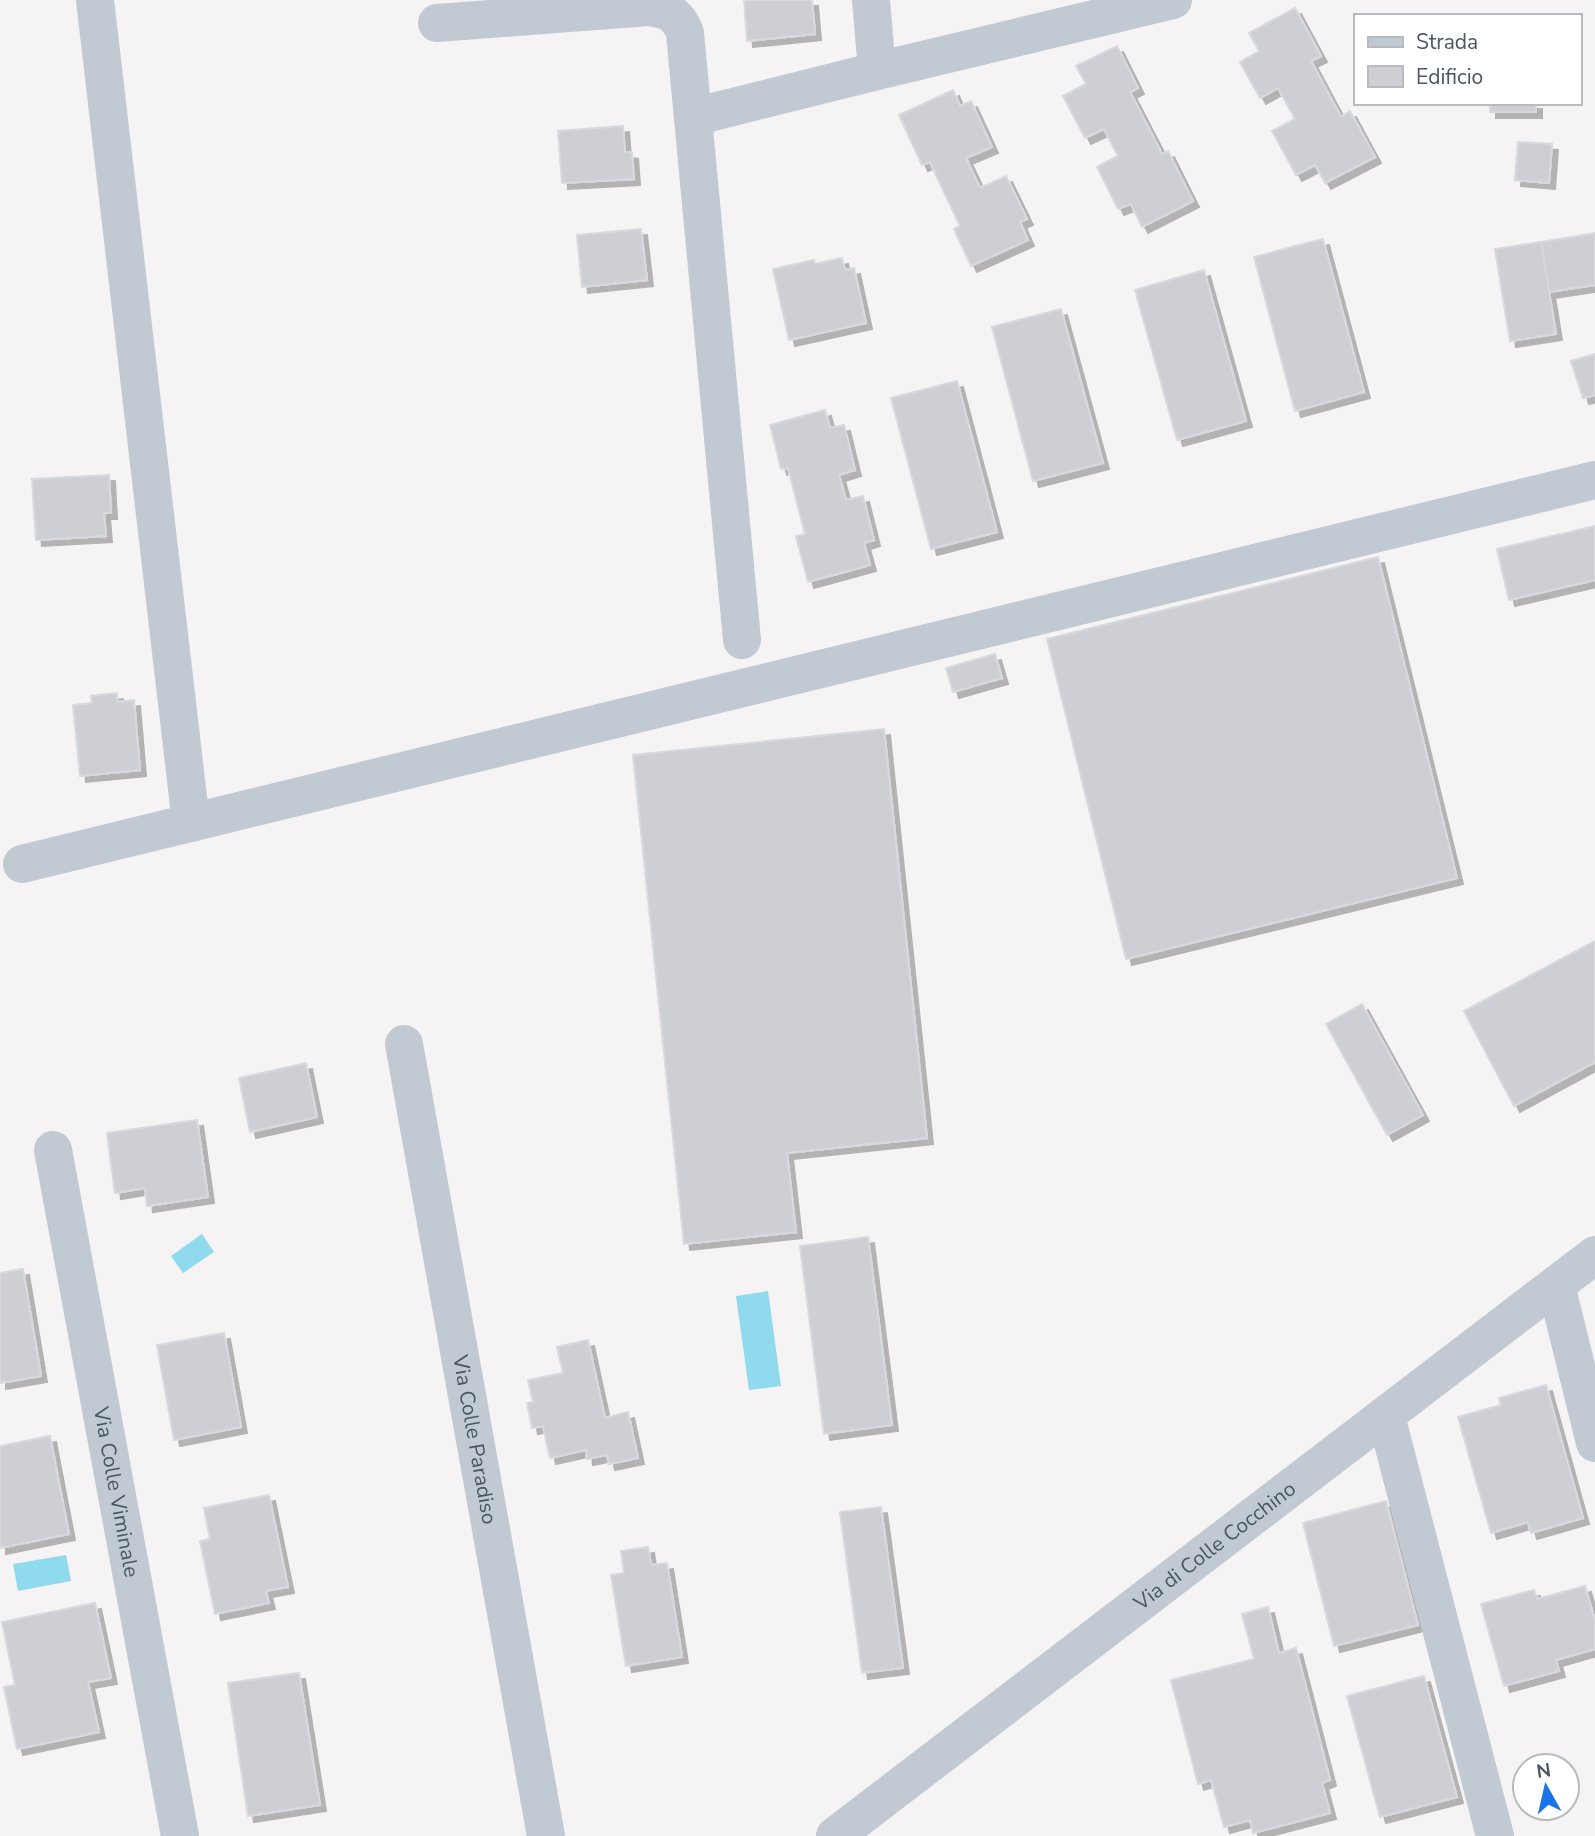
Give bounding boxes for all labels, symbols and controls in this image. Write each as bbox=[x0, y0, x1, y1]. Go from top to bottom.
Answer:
legend bbox=[1354, 14, 1581, 105]
text: Strada bbox=[1416, 28, 1478, 56]
text: Edificio bbox=[1416, 63, 1483, 91]
street label: Via Colle Paradiso bbox=[446, 1352, 504, 1526]
street label: Via Colle Viminale bbox=[87, 1404, 146, 1580]
street label: Via di Colle Cocchino bbox=[1127, 1475, 1302, 1617]
north arrow bbox=[1511, 1752, 1581, 1822]
text: N bbox=[1535, 1757, 1553, 1785]

